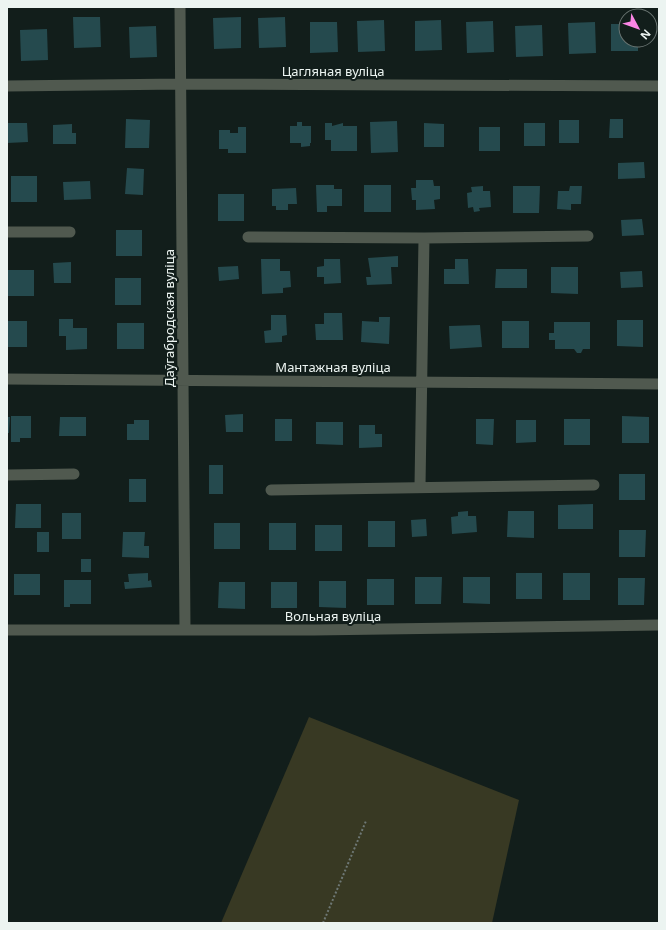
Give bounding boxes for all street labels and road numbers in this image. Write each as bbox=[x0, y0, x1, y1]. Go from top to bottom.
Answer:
street label: Цагляная вуліца bbox=[282, 62, 384, 80]
street label: Даўгабродская вуліца bbox=[160, 249, 178, 387]
street label: Мантажная вуліца bbox=[275, 358, 391, 376]
street label: Вольная вуліца bbox=[285, 607, 381, 625]

